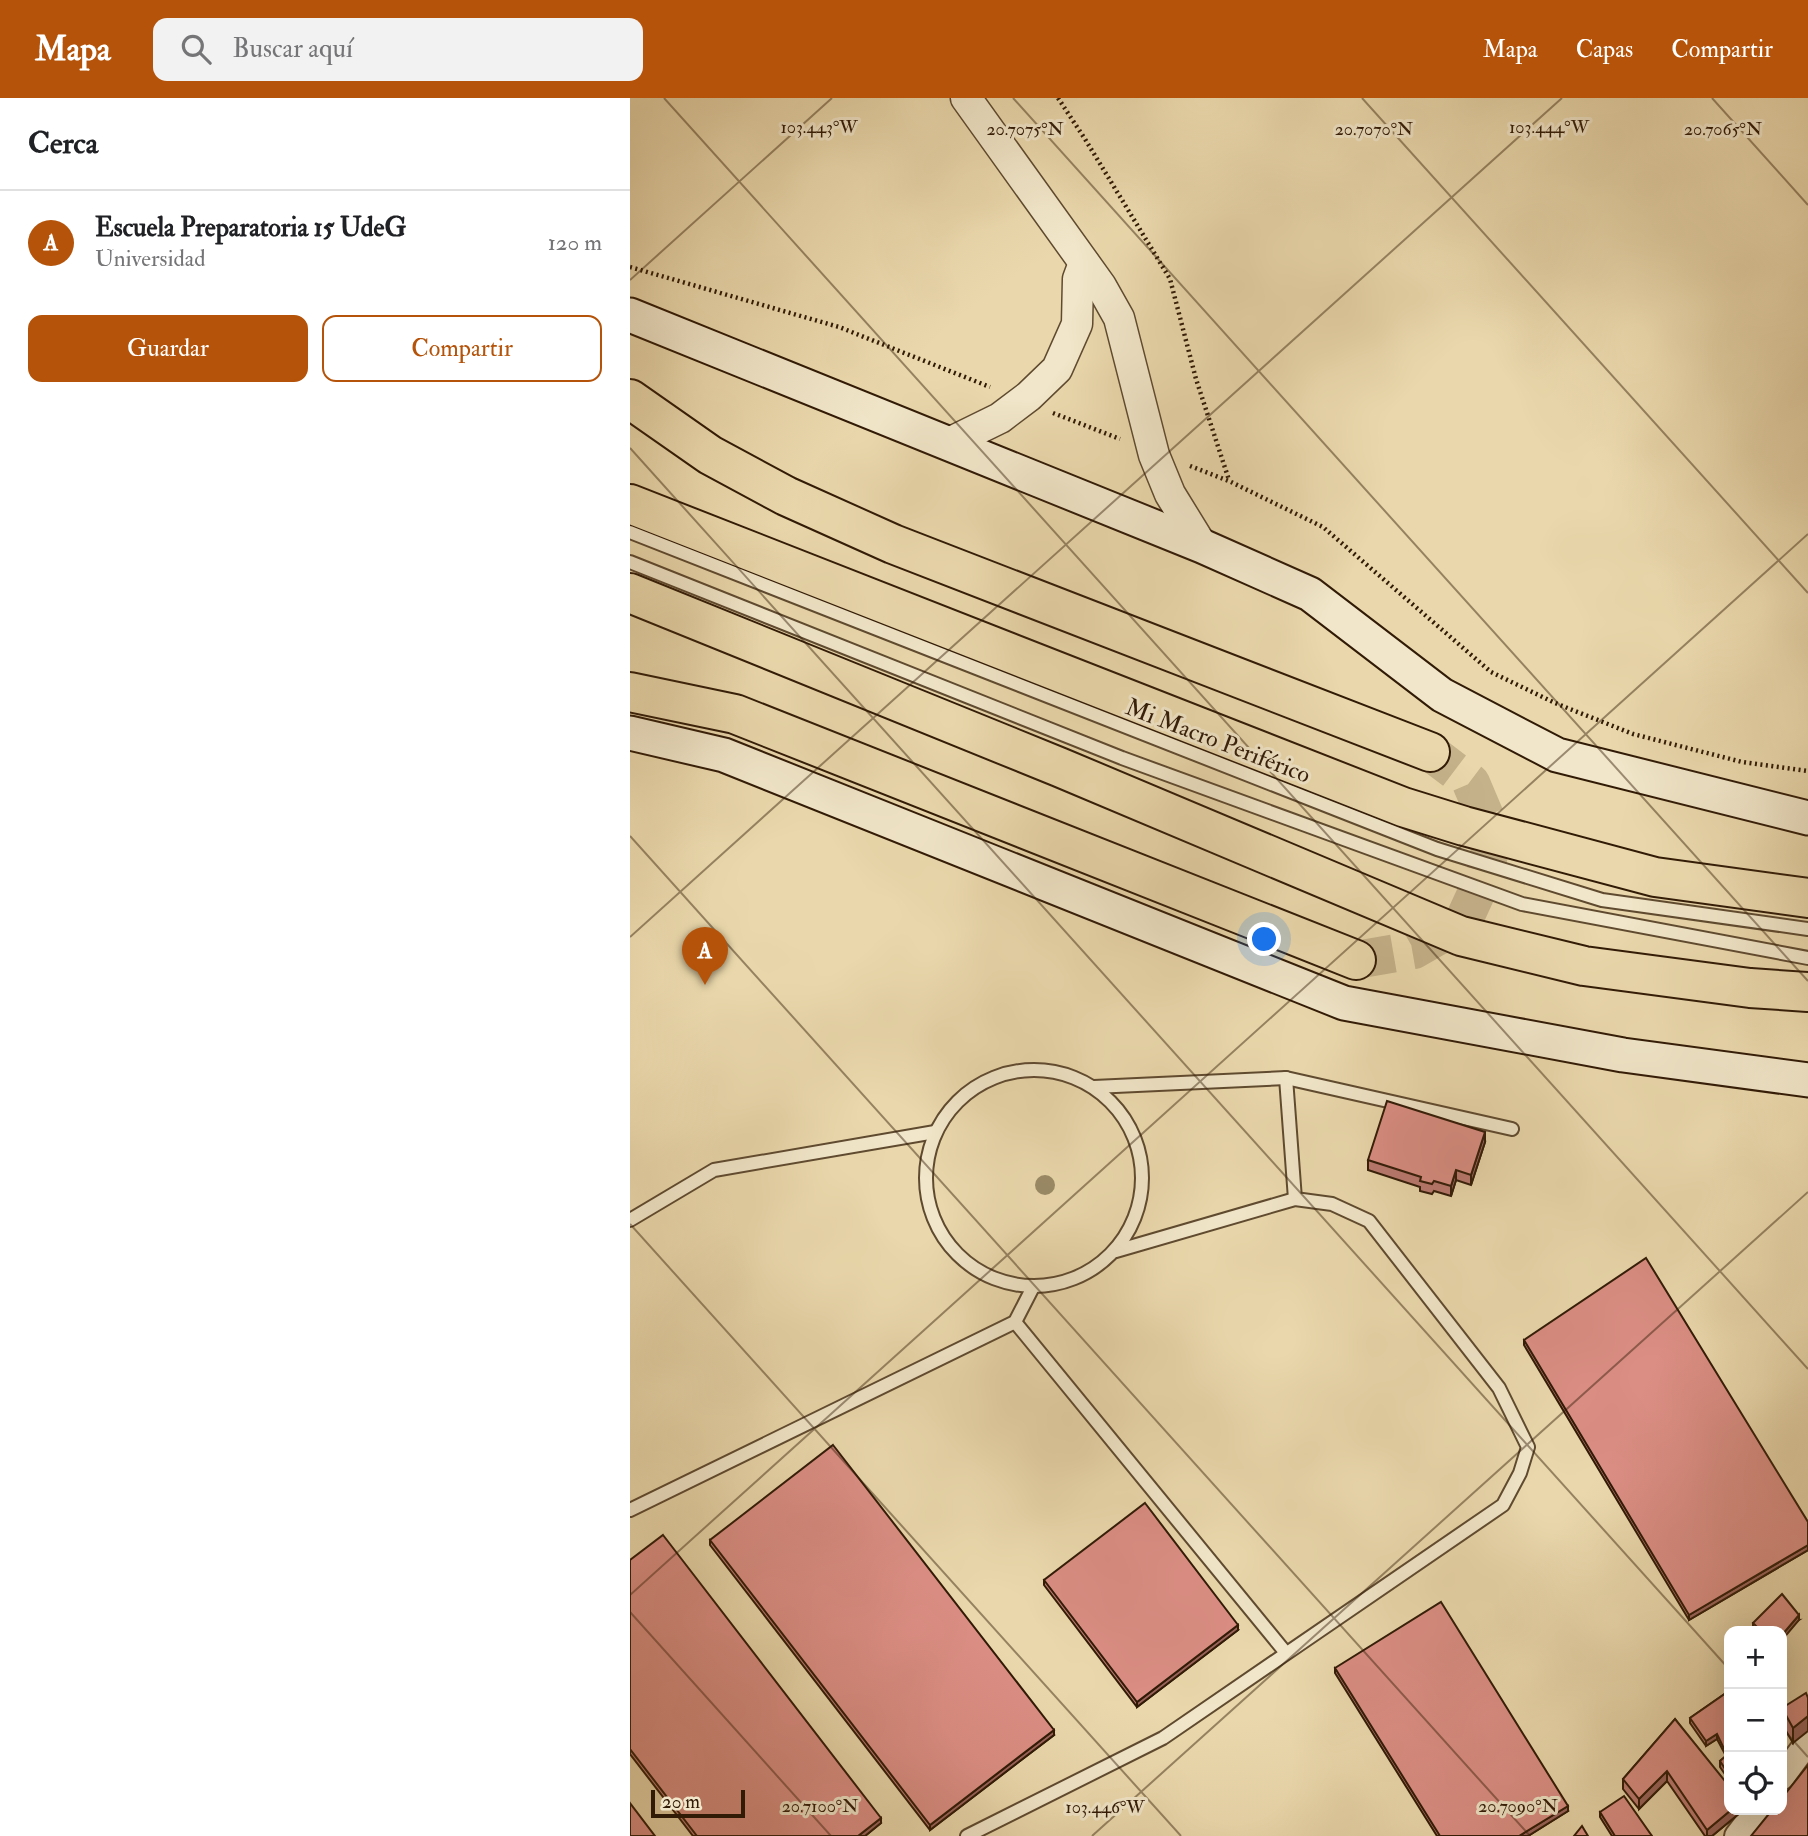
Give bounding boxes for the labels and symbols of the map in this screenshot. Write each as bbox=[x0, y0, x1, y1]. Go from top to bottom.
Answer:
text: 103.443°W bbox=[780, 116, 858, 139]
text: 103.444°W bbox=[1509, 116, 1590, 139]
text: 20.7075°N bbox=[986, 118, 1064, 141]
text: 20.7070°N bbox=[1335, 118, 1413, 141]
text: 20.7065°N bbox=[1684, 118, 1762, 141]
street label: Mi Macro Periférico bbox=[1121, 691, 1315, 791]
your location bbox=[1247, 922, 1281, 956]
pin: A bbox=[682, 927, 728, 985]
scale bar bbox=[651, 1787, 746, 1819]
text: 20.7100°N bbox=[782, 1795, 858, 1818]
text: 20.7090°N bbox=[1478, 1795, 1558, 1818]
text: 103.446°W bbox=[1065, 1796, 1145, 1819]

